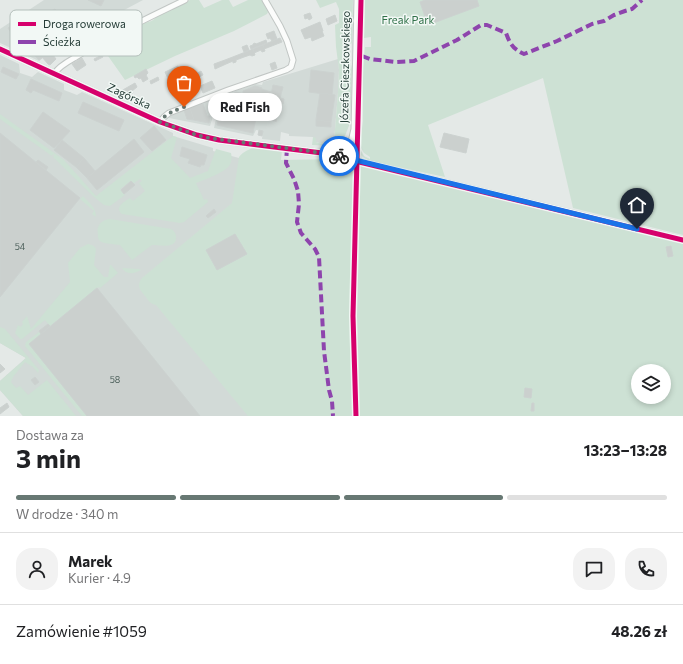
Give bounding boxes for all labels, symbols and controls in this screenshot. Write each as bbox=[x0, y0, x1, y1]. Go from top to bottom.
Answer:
legend bbox=[10, 10, 142, 56]
street label: Józefa Cieszkowskiego bbox=[337, 10, 353, 123]
park label: Freak Park bbox=[382, 13, 435, 26]
text: Droga rowerowa bbox=[43, 17, 126, 30]
text: Ścieżka bbox=[43, 34, 81, 48]
pin bbox=[167, 66, 201, 107]
icon: bag bbox=[173, 72, 195, 94]
street label: Zagórska bbox=[105, 80, 153, 111]
callout: Red Fish bbox=[208, 93, 282, 121]
text: Red Fish bbox=[220, 99, 270, 115]
courier bbox=[319, 136, 359, 176]
icon: bike bbox=[328, 145, 350, 167]
pin bbox=[620, 188, 654, 229]
icon: home bbox=[626, 194, 648, 216]
house number: 54 bbox=[15, 241, 26, 252]
map controls bbox=[631, 364, 671, 404]
button: layers bbox=[631, 364, 671, 404]
house number: 58 bbox=[110, 374, 120, 385]
text: Dostawa za bbox=[16, 427, 84, 443]
text: 13:23–13:28 bbox=[584, 441, 667, 459]
text: 3 min bbox=[16, 442, 81, 473]
text: W drodze · 340 m bbox=[16, 506, 118, 522]
button: person bbox=[16, 548, 58, 590]
button: chat bbox=[573, 548, 615, 590]
button: phone bbox=[625, 548, 667, 590]
text: Marek bbox=[68, 552, 113, 570]
text: Kurier · 4.9 bbox=[68, 570, 131, 586]
text: Zamówienie #1059 bbox=[16, 622, 147, 640]
text: 48.26 zł bbox=[611, 622, 667, 640]

